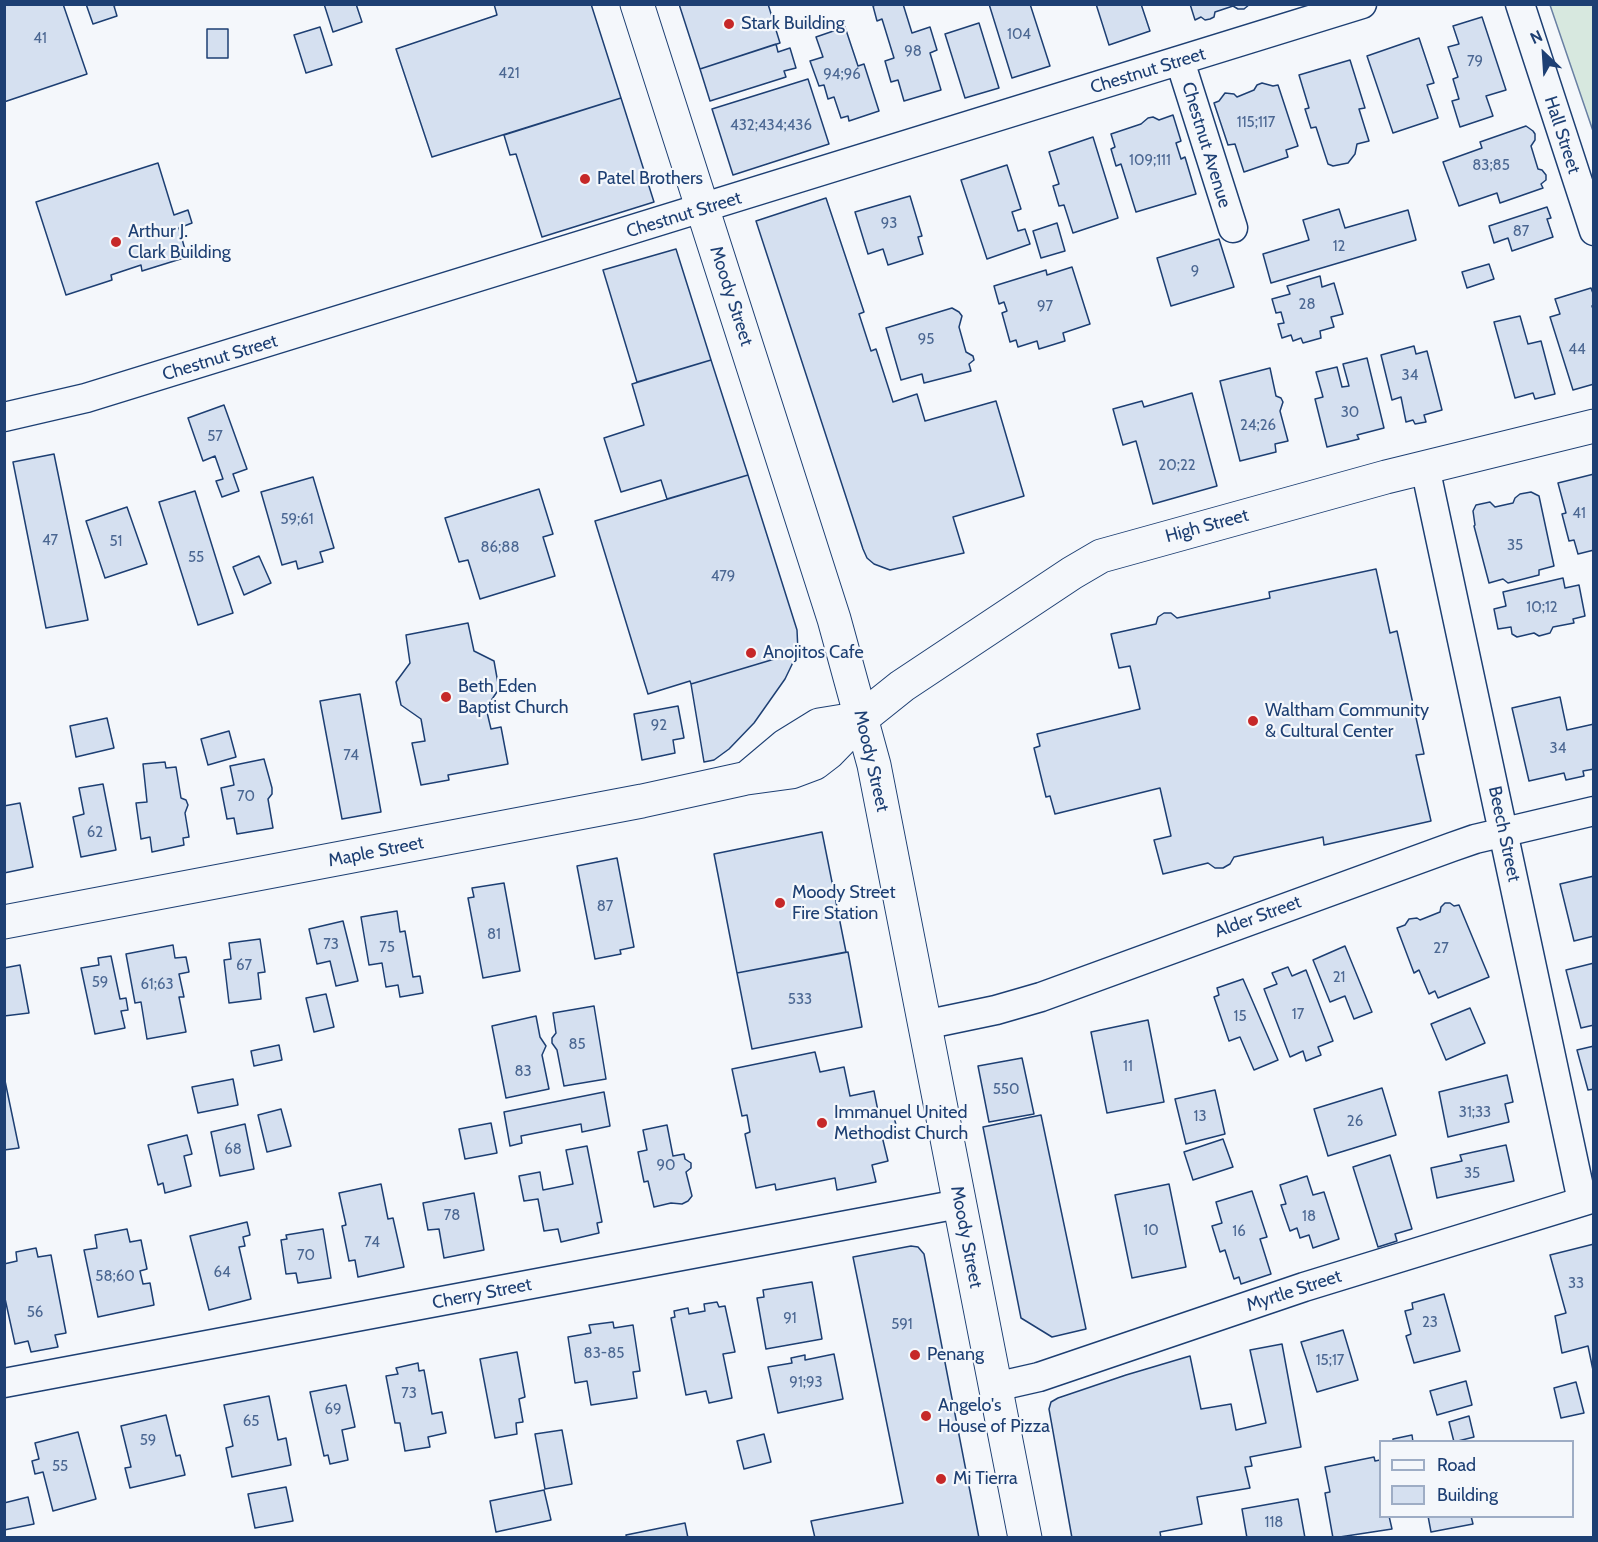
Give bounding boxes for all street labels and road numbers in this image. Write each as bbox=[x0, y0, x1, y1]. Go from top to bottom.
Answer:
street label: Chestnut Street bbox=[1088, 43, 1208, 99]
street label: Chestnut Avenue bbox=[1177, 80, 1235, 210]
street label: Hall Street bbox=[1539, 94, 1585, 176]
street label: Chestnut Street bbox=[624, 187, 744, 243]
street label: Moody Street bbox=[705, 243, 757, 349]
street label: Chestnut Street bbox=[160, 330, 280, 386]
street label: High Street bbox=[1163, 505, 1251, 547]
street label: Moody Street bbox=[849, 708, 893, 814]
street label: Beech Street bbox=[1483, 784, 1525, 884]
street label: Maple Street bbox=[326, 832, 426, 872]
street label: Alder Street bbox=[1212, 891, 1304, 943]
street label: Moody Street bbox=[946, 1184, 986, 1290]
street label: Myrtle Street bbox=[1244, 1265, 1344, 1317]
street label: Cherry Street bbox=[430, 1274, 534, 1314]

